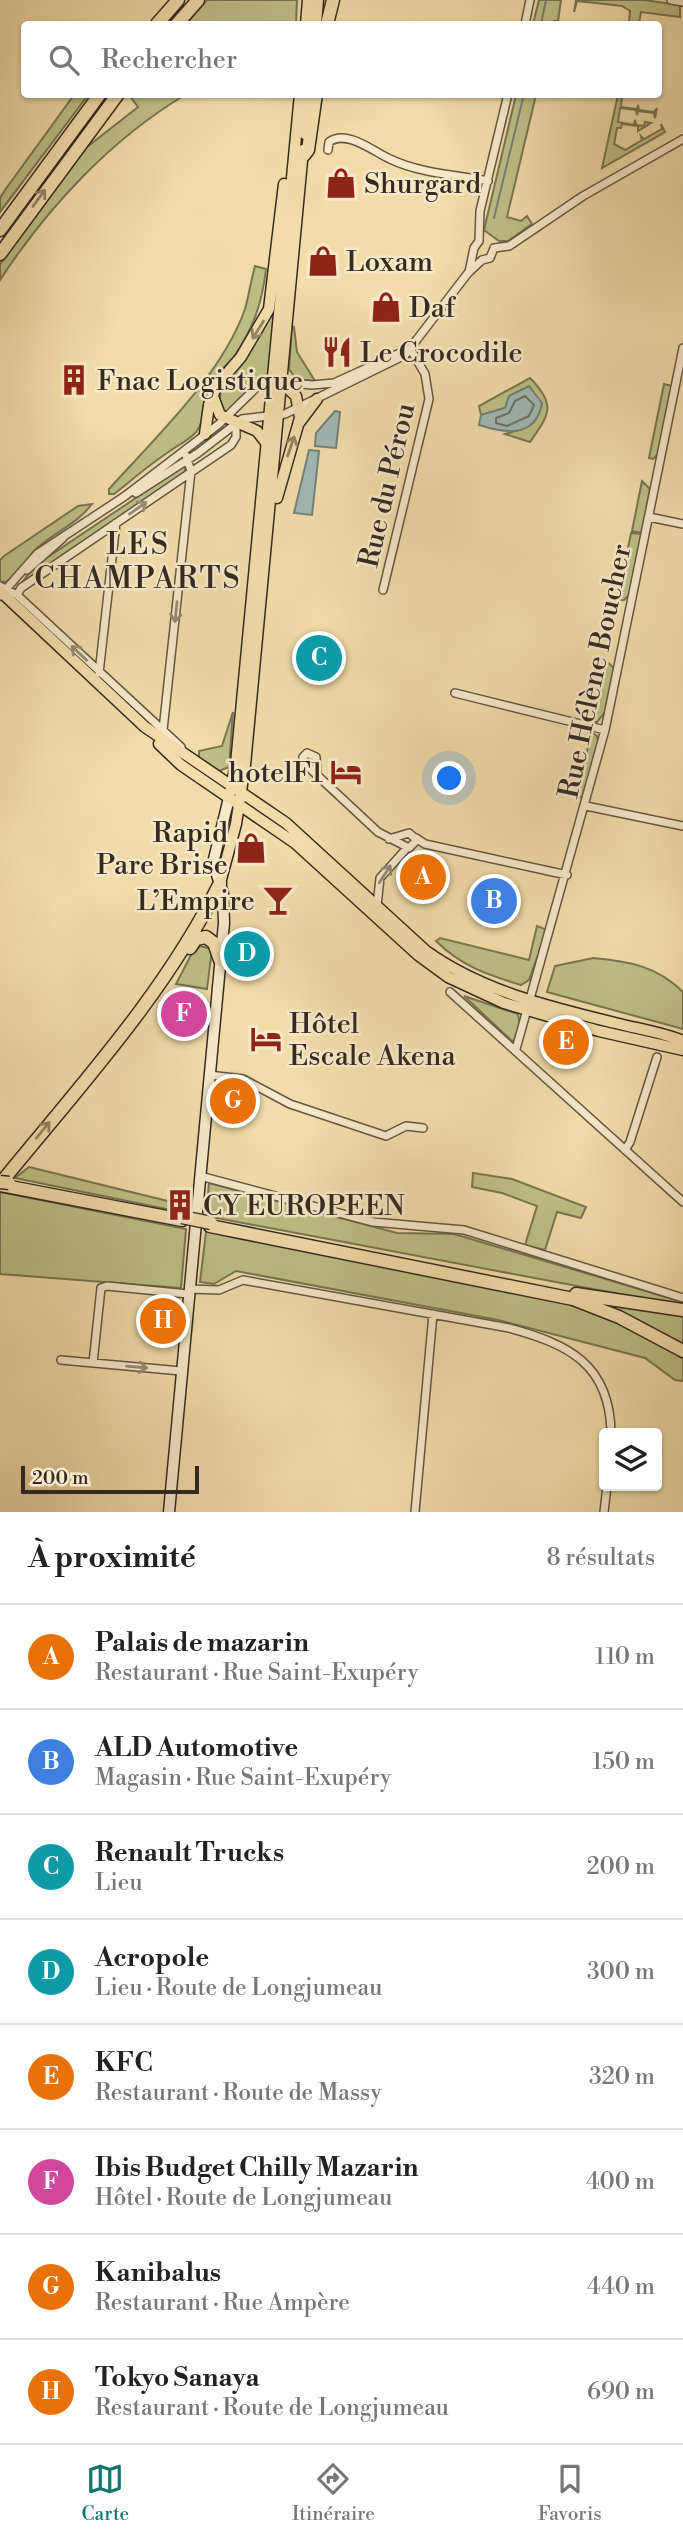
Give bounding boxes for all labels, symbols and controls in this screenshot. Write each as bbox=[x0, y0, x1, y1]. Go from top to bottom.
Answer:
search box bbox=[21, 21, 662, 98]
icon: search bbox=[45, 41, 83, 79]
text: Rechercher bbox=[101, 44, 237, 76]
shop icon: Shurgard bbox=[324, 166, 358, 200]
place label: Shurgard bbox=[364, 167, 481, 202]
one-way arrow bbox=[32, 189, 46, 208]
shop icon: Loxam bbox=[306, 244, 340, 278]
place label: Loxam bbox=[346, 245, 433, 280]
shop icon: Daf bbox=[369, 290, 403, 324]
place label: Daf bbox=[409, 291, 457, 326]
one-way arrow bbox=[250, 320, 265, 339]
restaurant icon: Le Crocodile bbox=[320, 335, 354, 369]
place label: Le Crocodile bbox=[360, 336, 523, 371]
building icon: Fnac Logistique bbox=[57, 363, 91, 397]
place label: Fnac Logistique bbox=[97, 364, 303, 399]
street label: Rue du Pérou bbox=[352, 400, 423, 571]
one-way arrow bbox=[286, 436, 298, 458]
one-way arrow bbox=[128, 501, 147, 515]
district label: LES CHAMPARTS bbox=[34, 526, 242, 598]
street label: Rue Hélène Boucher bbox=[551, 541, 640, 802]
one-way arrow bbox=[170, 601, 183, 623]
pin: C bbox=[296, 632, 342, 684]
one-way arrow bbox=[71, 645, 88, 662]
hotel icon: hotelF1 bbox=[329, 755, 363, 789]
place label: hotelF1 bbox=[228, 756, 323, 791]
your location bbox=[432, 761, 466, 795]
place label: Rapid Pare Brise bbox=[96, 816, 228, 883]
shop icon: Rapid Pare Brise bbox=[234, 831, 268, 865]
pin: A bbox=[400, 851, 446, 903]
one-way arrow bbox=[378, 864, 392, 884]
pin: B bbox=[471, 875, 517, 927]
bar icon: L’Empire bbox=[261, 883, 295, 917]
place label: L’Empire bbox=[137, 884, 255, 919]
pin: D bbox=[224, 928, 270, 980]
pin: F bbox=[161, 988, 207, 1040]
place label: Hôtel Escale Akena bbox=[289, 1007, 457, 1074]
pin: E bbox=[543, 1016, 589, 1068]
hotel icon: Hôtel Escale Akena bbox=[249, 1022, 283, 1056]
pin: G bbox=[210, 1075, 256, 1127]
one-way arrow bbox=[35, 1122, 51, 1140]
building icon: CY EUROPEEN bbox=[163, 1188, 197, 1222]
place label: CY EUROPEEN bbox=[203, 1189, 405, 1224]
pin: H bbox=[140, 1295, 186, 1347]
one-way arrow bbox=[125, 1361, 148, 1374]
map controls bbox=[599, 1428, 662, 1491]
button: layers bbox=[599, 1428, 662, 1491]
scale bar bbox=[21, 1463, 200, 1495]
text: 200 m bbox=[32, 1466, 89, 1490]
text: À proximité bbox=[28, 1539, 196, 1577]
text: 8 résultats bbox=[546, 1544, 655, 1572]
text: Palais de mazarin bbox=[95, 1627, 309, 1659]
text: A bbox=[43, 1643, 59, 1671]
text: 110 m bbox=[595, 1643, 655, 1671]
text: Restaurant · Rue Saint-Exupéry bbox=[95, 1659, 419, 1687]
text: ALD Automotive bbox=[95, 1732, 298, 1764]
text: B bbox=[42, 1748, 60, 1776]
text: 150 m bbox=[592, 1748, 655, 1776]
text: Magasin · Rue Saint-Exupéry bbox=[95, 1764, 391, 1792]
text: Renault Trucks bbox=[95, 1837, 284, 1869]
text: C bbox=[43, 1853, 59, 1881]
text: 200 m bbox=[587, 1853, 655, 1881]
text: Lieu bbox=[95, 1869, 143, 1897]
text: Acropole bbox=[95, 1942, 209, 1974]
text: D bbox=[42, 1958, 60, 1986]
text: 300 m bbox=[587, 1958, 655, 1986]
text: Lieu · Route de Longjumeau bbox=[95, 1974, 382, 2002]
text: KFC bbox=[95, 2047, 153, 2079]
text: E bbox=[43, 2063, 59, 2091]
text: 320 m bbox=[589, 2063, 655, 2091]
text: Restaurant · Route de Massy bbox=[95, 2079, 382, 2107]
text: Ibis Budget Chilly Mazarin bbox=[95, 2152, 419, 2184]
text: F bbox=[43, 2168, 59, 2196]
text: 400 m bbox=[586, 2168, 655, 2196]
text: Hôtel · Route de Longjumeau bbox=[95, 2184, 392, 2212]
text: Kanibalus bbox=[95, 2257, 221, 2289]
text: G bbox=[42, 2273, 60, 2301]
text: 440 m bbox=[587, 2273, 655, 2301]
text: Restaurant · Rue Ampère bbox=[95, 2289, 350, 2317]
text: Tokyo Sanaya bbox=[95, 2362, 259, 2394]
text: H bbox=[42, 2378, 61, 2406]
text: 690 m bbox=[587, 2378, 655, 2406]
text: Restaurant · Route de Longjumeau bbox=[95, 2394, 449, 2422]
tab: Carte bbox=[82, 2460, 129, 2526]
tab: Itinéraire bbox=[292, 2460, 375, 2526]
tab: Favoris bbox=[538, 2460, 602, 2526]

